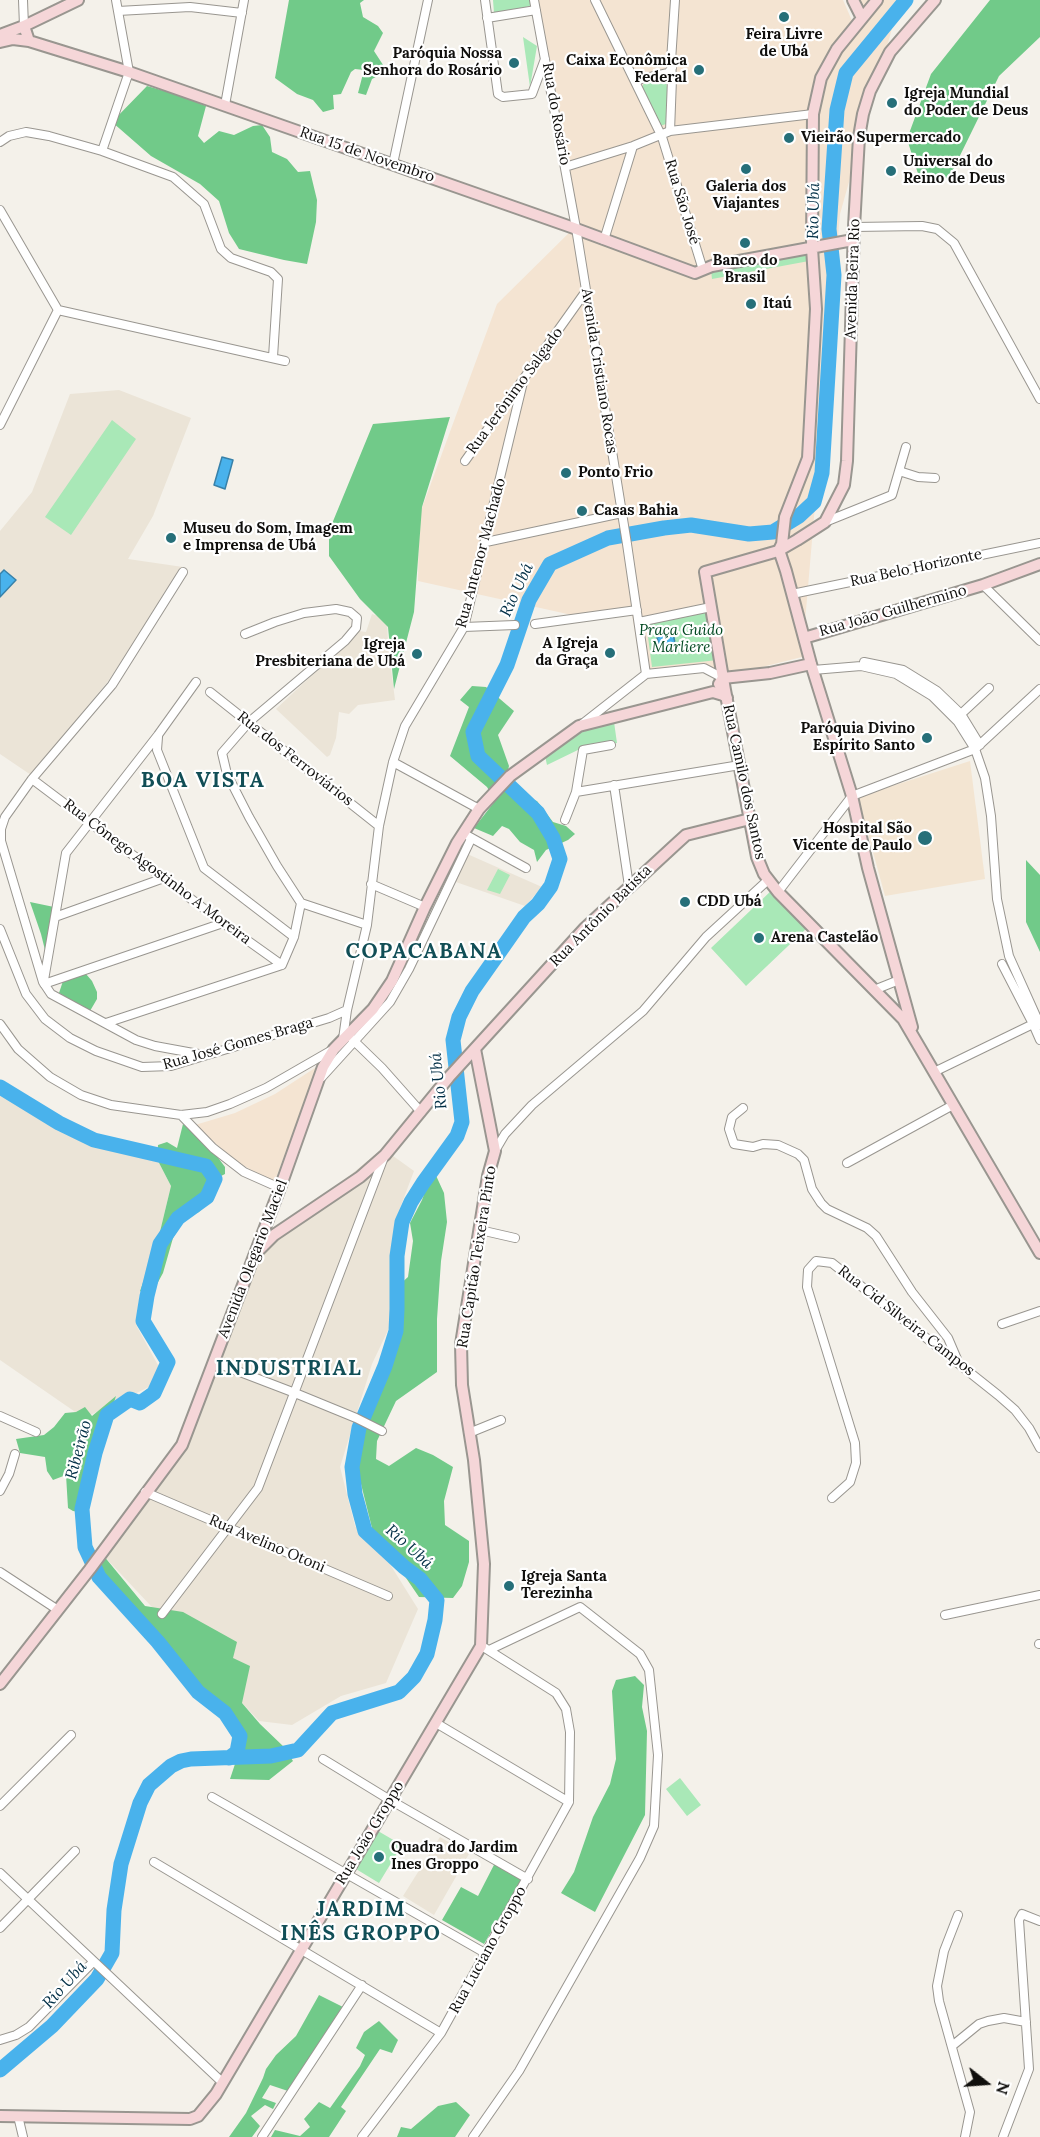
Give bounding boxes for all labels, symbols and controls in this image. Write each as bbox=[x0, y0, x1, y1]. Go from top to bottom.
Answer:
marker: Feira Livre de Ubá bbox=[777, 10, 791, 24]
place label: Feira Livre de Ubá bbox=[746, 26, 822, 61]
place label: Paróquia Nossa Senhora do Rosário bbox=[363, 45, 502, 80]
place label: Caixa Econômica Federal bbox=[566, 52, 687, 87]
marker: Paróquia Nossa Senhora do Rosário bbox=[507, 56, 521, 70]
street label: Rua do Rosário bbox=[538, 61, 574, 167]
marker: Caixa Econômica Federal bbox=[692, 63, 706, 77]
place label: Igreja Mundial do Poder de Deus bbox=[904, 85, 1028, 120]
marker: Igreja Mundial do Poder de Deus bbox=[885, 96, 899, 110]
street label: Rua 15 de Novembro bbox=[297, 123, 437, 187]
place label: Vieirão Supermercado bbox=[801, 129, 961, 147]
marker: Vieirão Supermercado bbox=[782, 131, 796, 145]
place label: Universal do Reino de Deus bbox=[903, 153, 1005, 188]
street label: Rua São José bbox=[660, 157, 704, 247]
marker: Galeria dos Viajantes bbox=[739, 162, 753, 176]
marker: Universal do Reino de Deus bbox=[884, 164, 898, 178]
place label: Galeria dos Viajantes bbox=[706, 178, 786, 213]
water label: Rio Ubá bbox=[804, 182, 824, 240]
street label: Avenida Beira Rio bbox=[842, 218, 864, 340]
marker: Banco do Brasil bbox=[738, 236, 752, 250]
place label: Banco do Brasil bbox=[713, 252, 777, 287]
street label: Avenida Cristiano Rocas bbox=[577, 287, 621, 455]
place label: Itaú bbox=[763, 295, 792, 313]
marker: Itaú bbox=[744, 297, 758, 311]
street label: Rua Jerônimo Salgado bbox=[463, 324, 567, 458]
place label: Ponto Frio bbox=[578, 464, 653, 482]
marker: Ponto Frio bbox=[559, 466, 573, 480]
street label: Rua Antenor Machado bbox=[452, 476, 510, 630]
place label: Casas Bahia bbox=[594, 502, 678, 520]
marker: Casas Bahia bbox=[575, 504, 589, 518]
place label: Museu do Som, Imagem e Imprensa de Ubá bbox=[183, 520, 353, 555]
marker: Museu do Som, Imagem e Imprensa de Ubá bbox=[164, 531, 178, 545]
street label: Rua Belo Horizonte bbox=[848, 545, 984, 591]
water label: Rio Ubá bbox=[496, 560, 538, 620]
street label: Rua João Guilhermino bbox=[817, 581, 969, 641]
park label: Praça Guido Marliere bbox=[639, 622, 723, 657]
place label: A Igreja da Graça bbox=[535, 635, 598, 670]
place label: Igreja Presbiteriana de Ubá bbox=[255, 636, 405, 671]
marker: A Igreja da Graça bbox=[603, 646, 617, 660]
marker: Igreja Presbiteriana de Ubá bbox=[410, 647, 424, 661]
street label: Rua Camilo dos Santos bbox=[719, 703, 769, 861]
street label: Rua dos Ferroviários bbox=[233, 708, 357, 810]
place label: Paróquia Divino Espírito Santo bbox=[800, 720, 915, 755]
marker: Paróquia Divino Espírito Santo bbox=[920, 731, 934, 745]
district label: BOA VISTA bbox=[141, 768, 265, 794]
street label: Rua Cônego Agostinho A Moreira bbox=[60, 796, 254, 948]
place label: Hospital São Vicente de Paulo bbox=[793, 820, 912, 855]
marker: Hospital São Vicente de Paulo bbox=[916, 829, 934, 847]
street label: Rua Antônio Batista bbox=[546, 861, 656, 971]
place label: CDD Ubá bbox=[697, 893, 762, 911]
marker: CDD Ubá bbox=[678, 895, 692, 909]
place label: Arena Castelão bbox=[771, 929, 878, 947]
marker: Arena Castelão bbox=[752, 931, 766, 945]
district label: COPACABANA bbox=[345, 939, 503, 965]
street label: Rua José Gomes Braga bbox=[161, 1014, 315, 1074]
water label: Rio Ubá bbox=[426, 1052, 452, 1110]
street label: Rua Capitão Teixeira Pinto bbox=[454, 1165, 500, 1349]
street label: Avenida Olegario Maciel bbox=[214, 1177, 292, 1341]
street label: Rua Cid Silveira Campos bbox=[834, 1262, 978, 1380]
district label: INDUSTRIAL bbox=[216, 1356, 362, 1382]
water label: Ribeirão bbox=[62, 1418, 96, 1482]
street label: Rua Avelino Otoni bbox=[206, 1511, 328, 1577]
water label: Rio Ubá bbox=[381, 1521, 437, 1573]
place label: Igreja Santa Terezinha bbox=[521, 1568, 607, 1603]
marker: Igreja Santa Terezinha bbox=[502, 1579, 516, 1593]
street label: Rua João Groppo bbox=[332, 1778, 408, 1888]
place label: Quadra do Jardim Ines Groppo bbox=[391, 1839, 518, 1874]
marker: Quadra do Jardim Ines Groppo bbox=[372, 1850, 386, 1864]
street label: Rua Luciano Groppo bbox=[446, 1883, 530, 2017]
district label: JARDIM INÊS GROPPO bbox=[281, 1897, 441, 1947]
water label: Rio Ubá bbox=[39, 1957, 91, 2013]
north arrow bbox=[956, 2053, 1016, 2113]
text: N bbox=[992, 2079, 1015, 2097]

